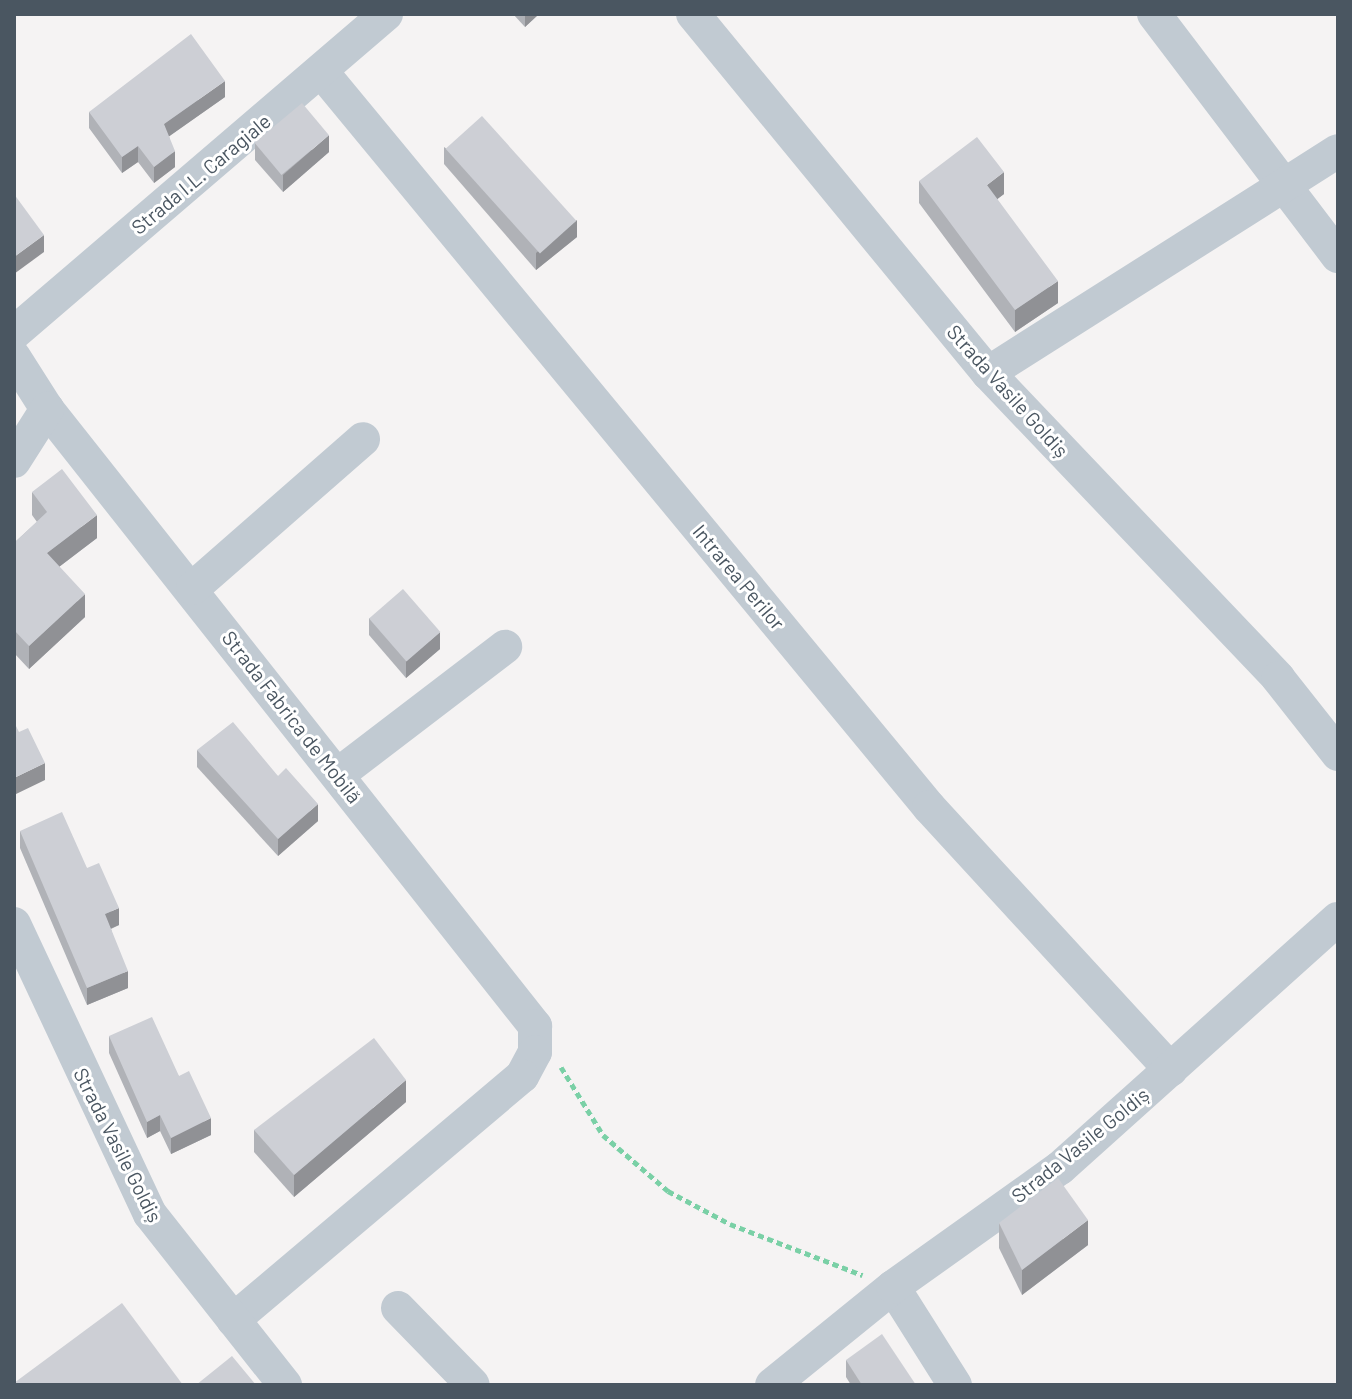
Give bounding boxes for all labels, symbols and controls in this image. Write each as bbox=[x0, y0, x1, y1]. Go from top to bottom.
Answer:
street label: Strada I.L. Caragiale bbox=[127, 109, 275, 239]
street label: Strada Vasile Goldiș bbox=[942, 320, 1074, 462]
street label: Intrarea Perilor bbox=[688, 520, 790, 634]
street label: Strada Fabrica de Mobilă bbox=[217, 626, 367, 808]
street label: Strada Vasile Goldiș bbox=[69, 1064, 167, 1226]
street label: Strada Vasile Goldiș bbox=[1006, 1082, 1154, 1208]

